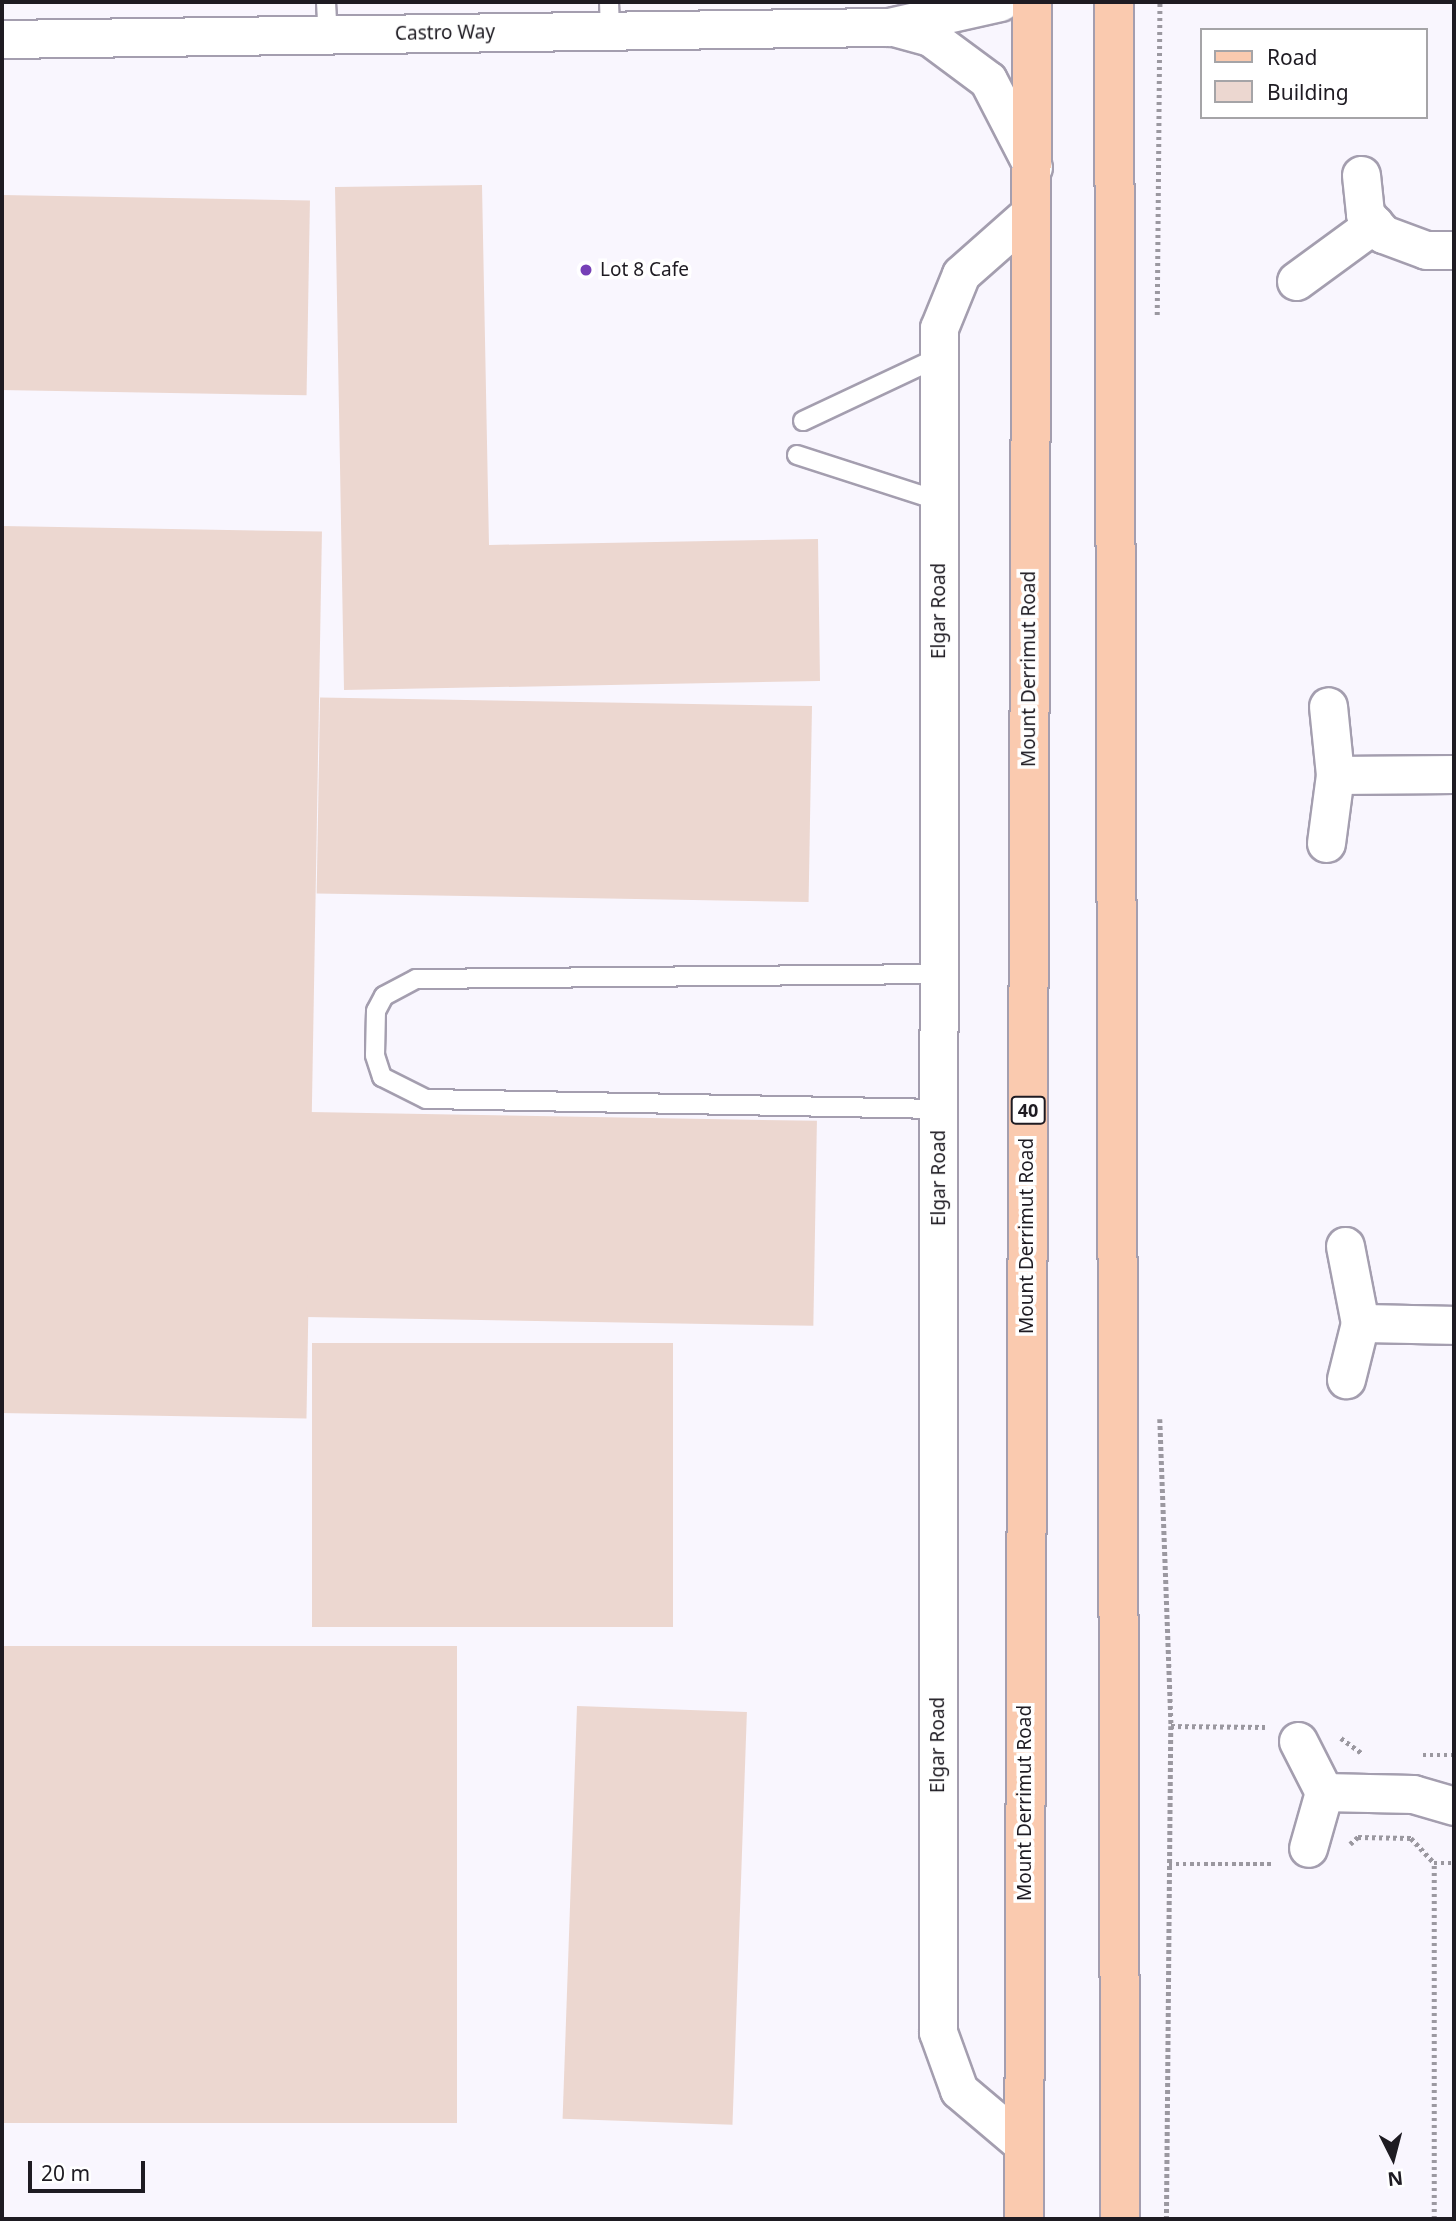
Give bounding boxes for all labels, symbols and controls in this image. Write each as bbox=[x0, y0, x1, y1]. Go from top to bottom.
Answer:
street label: Castro Way bbox=[395, 21, 495, 45]
legend bbox=[1200, 28, 1428, 119]
text: Road bbox=[1267, 43, 1317, 71]
text: Building bbox=[1267, 78, 1349, 106]
place label: Lot 8 Cafe bbox=[600, 259, 689, 281]
marker: Lot 8 Cafe bbox=[578, 262, 594, 278]
street label: Elgar Road bbox=[928, 563, 950, 659]
street label: Mount Derrimut Road bbox=[1018, 571, 1040, 767]
road number: 40 bbox=[1010, 1096, 1046, 1125]
street label: Elgar Road bbox=[928, 1130, 950, 1226]
street label: Mount Derrimut Road bbox=[1016, 1138, 1038, 1334]
street label: Elgar Road bbox=[927, 1697, 949, 1793]
street label: Mount Derrimut Road bbox=[1014, 1705, 1036, 1901]
north arrow bbox=[1358, 2123, 1428, 2193]
scale bar bbox=[32, 2148, 149, 2192]
text: 20 m bbox=[41, 2159, 90, 2187]
text: N bbox=[1386, 2165, 1404, 2193]

